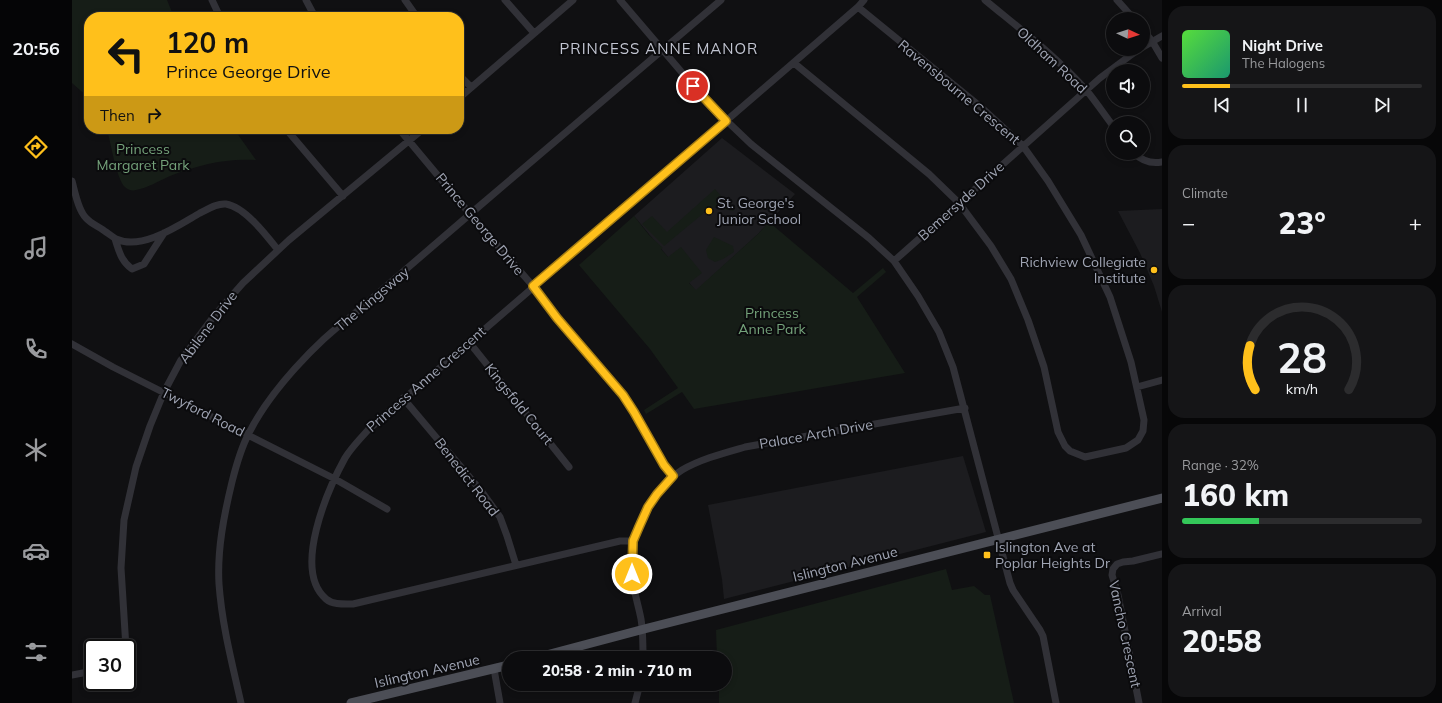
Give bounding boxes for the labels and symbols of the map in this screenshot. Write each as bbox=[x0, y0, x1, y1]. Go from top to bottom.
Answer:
north arrow bbox=[1106, 12, 1150, 56]
street label: Oldham Road bbox=[1013, 23, 1091, 97]
street label: Ravensbourne Crescent bbox=[894, 36, 1024, 148]
district label: PRINCESS ANNE MANOR bbox=[559, 39, 759, 58]
pin bbox=[676, 69, 710, 103]
park label: Princess Margaret Park bbox=[97, 140, 190, 174]
street label: Bemersyde Drive bbox=[914, 158, 1008, 244]
street label: Prince George Drive bbox=[432, 169, 528, 279]
place label: St. George's Junior School bbox=[717, 194, 801, 228]
marker: St. George's Junior School bbox=[704, 206, 714, 216]
place label: Richview Collegiate Institute bbox=[1020, 253, 1146, 287]
street label: The Kingsway bbox=[331, 262, 413, 335]
marker: Richview Collegiate Institute bbox=[1149, 265, 1159, 275]
street label: Abilene Drive bbox=[175, 287, 241, 367]
park label: Princess Anne Park bbox=[738, 304, 807, 338]
street label: Princess Anne Crescent bbox=[363, 322, 489, 436]
street label: Kingsfold Court bbox=[481, 360, 557, 448]
street label: Twyford Road bbox=[158, 383, 248, 441]
street label: Palace Arch Drive bbox=[758, 415, 874, 453]
street label: Benedict Road bbox=[431, 434, 503, 520]
place label: Islington Ave at Poplar Heights Dr bbox=[995, 538, 1111, 572]
street label: Islington Avenue bbox=[791, 542, 899, 586]
marker: Islington Ave at Poplar Heights Dr bbox=[982, 550, 992, 560]
position arrow bbox=[611, 553, 653, 595]
street label: Vancho Crescent bbox=[1105, 579, 1145, 689]
speed limit sign: 30 bbox=[84, 639, 136, 691]
street label: Islington Avenue bbox=[373, 650, 481, 692]

